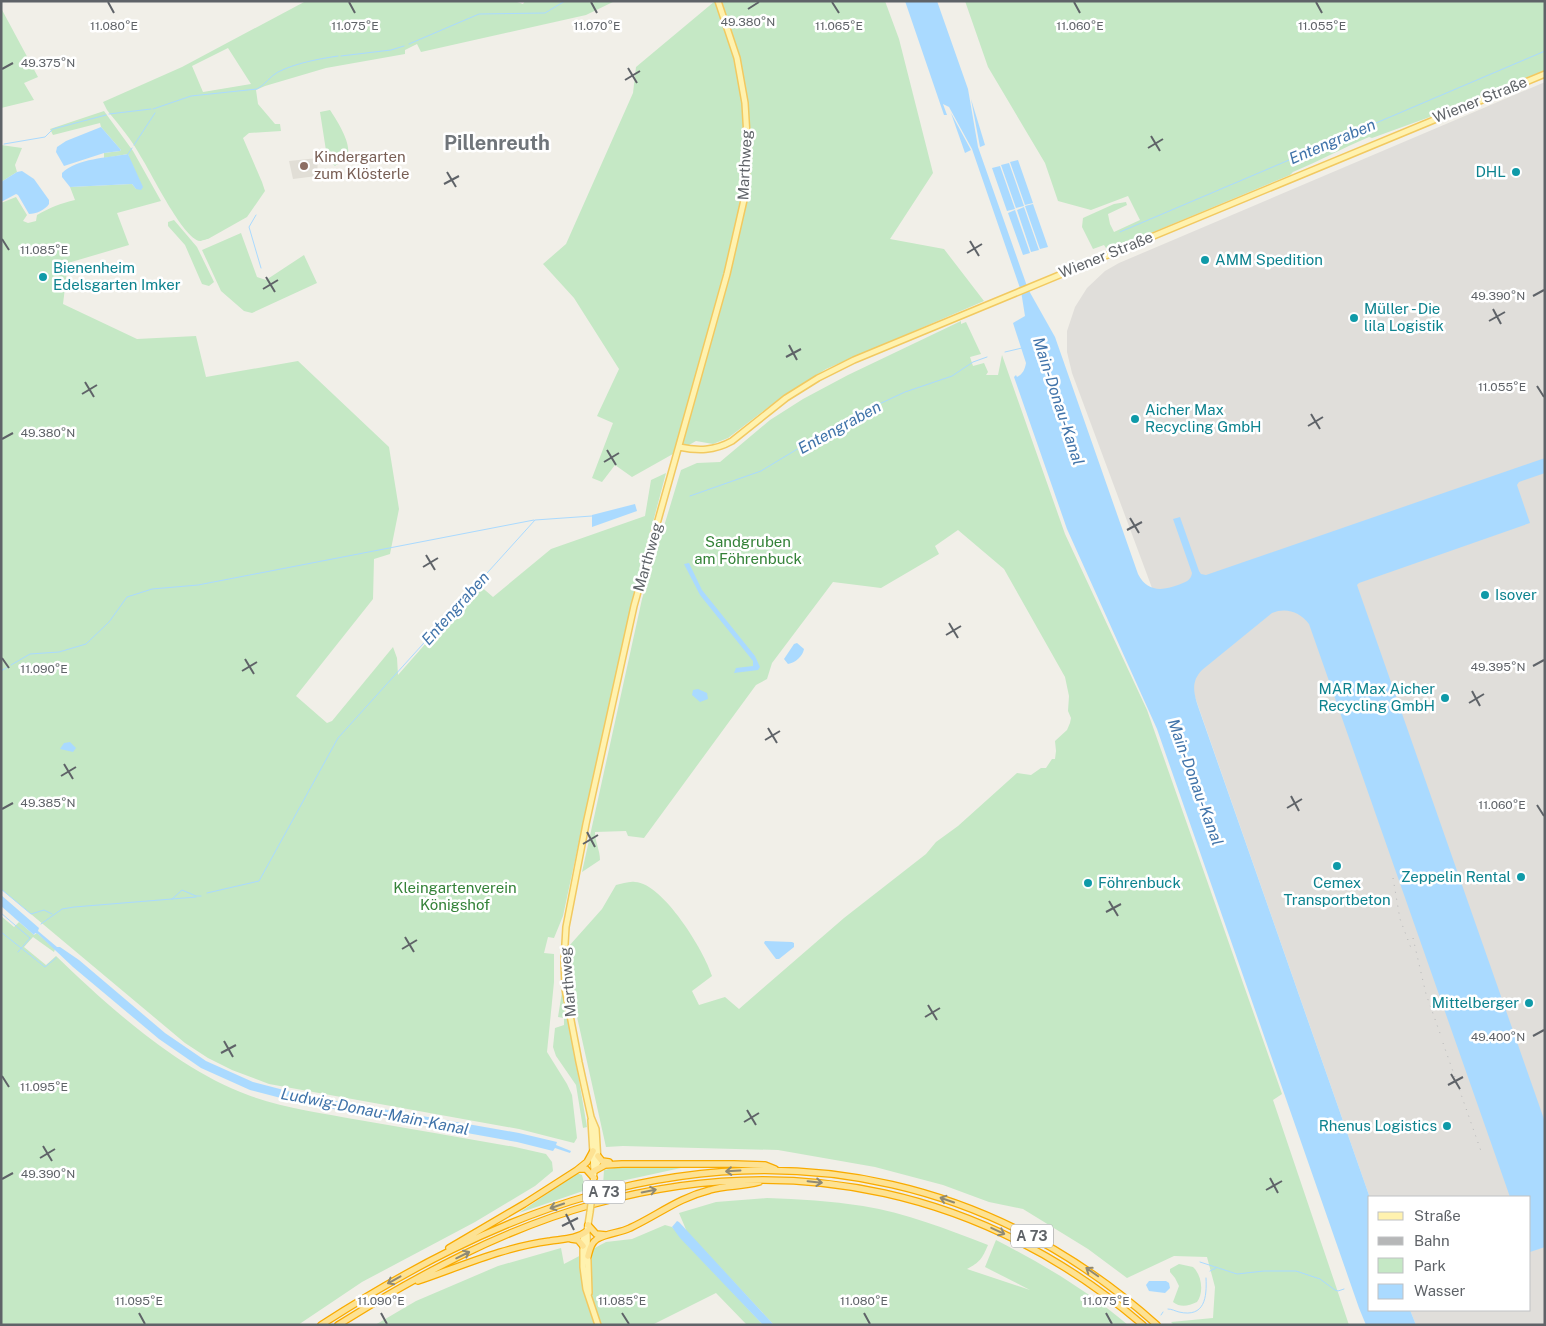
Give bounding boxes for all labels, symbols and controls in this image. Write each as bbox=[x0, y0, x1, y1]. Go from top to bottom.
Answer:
text: 49.380°N bbox=[721, 15, 775, 29]
text: 11.080°E bbox=[90, 19, 138, 33]
text: 11.075°E bbox=[331, 19, 379, 33]
text: 11.070°E bbox=[574, 19, 620, 33]
text: 11.065°E bbox=[815, 19, 863, 33]
text: 11.060°E bbox=[1056, 19, 1104, 33]
text: 11.055°E bbox=[1298, 19, 1346, 33]
text: 49.375°N bbox=[21, 56, 75, 70]
street label: Wiener Straße bbox=[1430, 73, 1529, 126]
water label: Entengraben bbox=[1286, 115, 1378, 168]
street label: Marthweg bbox=[734, 129, 755, 201]
district label: Pillenreuth bbox=[444, 131, 550, 155]
place label: Kindergarten zum Klösterle bbox=[314, 148, 410, 182]
marker: Kindergarten zum Klösterle bbox=[298, 160, 310, 172]
place label: DHL bbox=[1475, 163, 1506, 180]
marker: DHL bbox=[1510, 166, 1522, 178]
street label: Wiener Straße bbox=[1056, 228, 1155, 281]
text: 11.085°E bbox=[20, 243, 68, 257]
place label: AMM Spedition bbox=[1215, 251, 1323, 268]
marker: AMM Spedition bbox=[1199, 254, 1211, 266]
place label: Bienenheim Edelsgarten Imker bbox=[53, 259, 181, 293]
marker: Bienenheim Edelsgarten Imker bbox=[37, 271, 49, 283]
text: 49.390°N bbox=[1471, 289, 1525, 303]
place label: Müller - Die lila Logistik bbox=[1364, 300, 1444, 334]
marker: Müller - Die lila Logistik bbox=[1348, 312, 1360, 324]
water label: Main-Donau-Kanal bbox=[1029, 335, 1088, 468]
text: 11.055°E bbox=[1478, 380, 1526, 394]
water label: Entengraben bbox=[794, 397, 884, 458]
place label: Aicher Max Recycling GmbH bbox=[1145, 401, 1262, 435]
marker: Aicher Max Recycling GmbH bbox=[1129, 413, 1141, 425]
text: 49.380°N bbox=[21, 426, 75, 440]
street label: Marthweg bbox=[630, 521, 665, 593]
park label: Sandgruben am Föhrenbuck bbox=[694, 533, 802, 567]
water label: Entengraben bbox=[418, 568, 493, 649]
place label: Isover bbox=[1495, 586, 1537, 603]
marker: Isover bbox=[1479, 589, 1491, 601]
text: 49.395°N bbox=[1470, 660, 1526, 674]
text: 11.090°E bbox=[20, 662, 68, 676]
place label: MAR Max Aicher Recycling GmbH bbox=[1318, 680, 1435, 714]
marker: MAR Max Aicher Recycling GmbH bbox=[1439, 692, 1451, 704]
water label: Main-Donau-Kanal bbox=[1164, 716, 1227, 848]
text: 49.385°N bbox=[20, 796, 76, 810]
text: 11.060°E bbox=[1478, 798, 1526, 812]
marker: Cemex Transportbeton bbox=[1331, 860, 1343, 872]
place label: Zeppelin Rental bbox=[1401, 868, 1511, 885]
marker: Zeppelin Rental bbox=[1515, 871, 1527, 883]
place label: Föhrenbuck bbox=[1098, 874, 1181, 891]
place label: Cemex Transportbeton bbox=[1283, 874, 1391, 908]
marker: Föhrenbuck bbox=[1082, 877, 1094, 889]
park label: Kleingartenverein Königshof bbox=[393, 879, 517, 913]
street label: Marthweg bbox=[556, 946, 579, 1018]
place label: Mittelberger bbox=[1432, 994, 1519, 1011]
marker: Mittelberger bbox=[1523, 997, 1535, 1009]
text: 49.400°N bbox=[1471, 1030, 1525, 1044]
text: 11.095°E bbox=[20, 1080, 68, 1094]
water label: Ludwig-Donau-Main-Kanal bbox=[279, 1084, 471, 1139]
place label: Rhenus Logistics bbox=[1319, 1117, 1437, 1134]
marker: Rhenus Logistics bbox=[1441, 1120, 1453, 1132]
text: 49.390°N bbox=[21, 1167, 75, 1181]
one-way arrow bbox=[726, 1167, 742, 1176]
one-way arrow bbox=[806, 1177, 822, 1187]
road number: A 73 bbox=[583, 1180, 625, 1204]
one-way arrow bbox=[641, 1185, 657, 1195]
one-way arrow bbox=[940, 1195, 956, 1204]
legend bbox=[1368, 1196, 1531, 1311]
one-way arrow bbox=[550, 1202, 566, 1211]
text: Straße bbox=[1414, 1207, 1461, 1224]
road number: A 73 bbox=[1011, 1224, 1053, 1248]
one-way arrow bbox=[990, 1227, 1005, 1236]
text: Bahn bbox=[1414, 1232, 1450, 1249]
one-way arrow bbox=[455, 1250, 470, 1259]
text: Park bbox=[1414, 1257, 1446, 1274]
one-way arrow bbox=[1085, 1267, 1099, 1277]
one-way arrow bbox=[388, 1276, 402, 1286]
text: Wasser bbox=[1414, 1282, 1466, 1299]
text: 11.095°E bbox=[115, 1294, 163, 1308]
text: 11.090°E bbox=[357, 1294, 405, 1308]
text: 11.085°E bbox=[598, 1294, 646, 1308]
text: 11.080°E bbox=[840, 1294, 888, 1308]
text: 11.075°E bbox=[1082, 1294, 1130, 1308]

